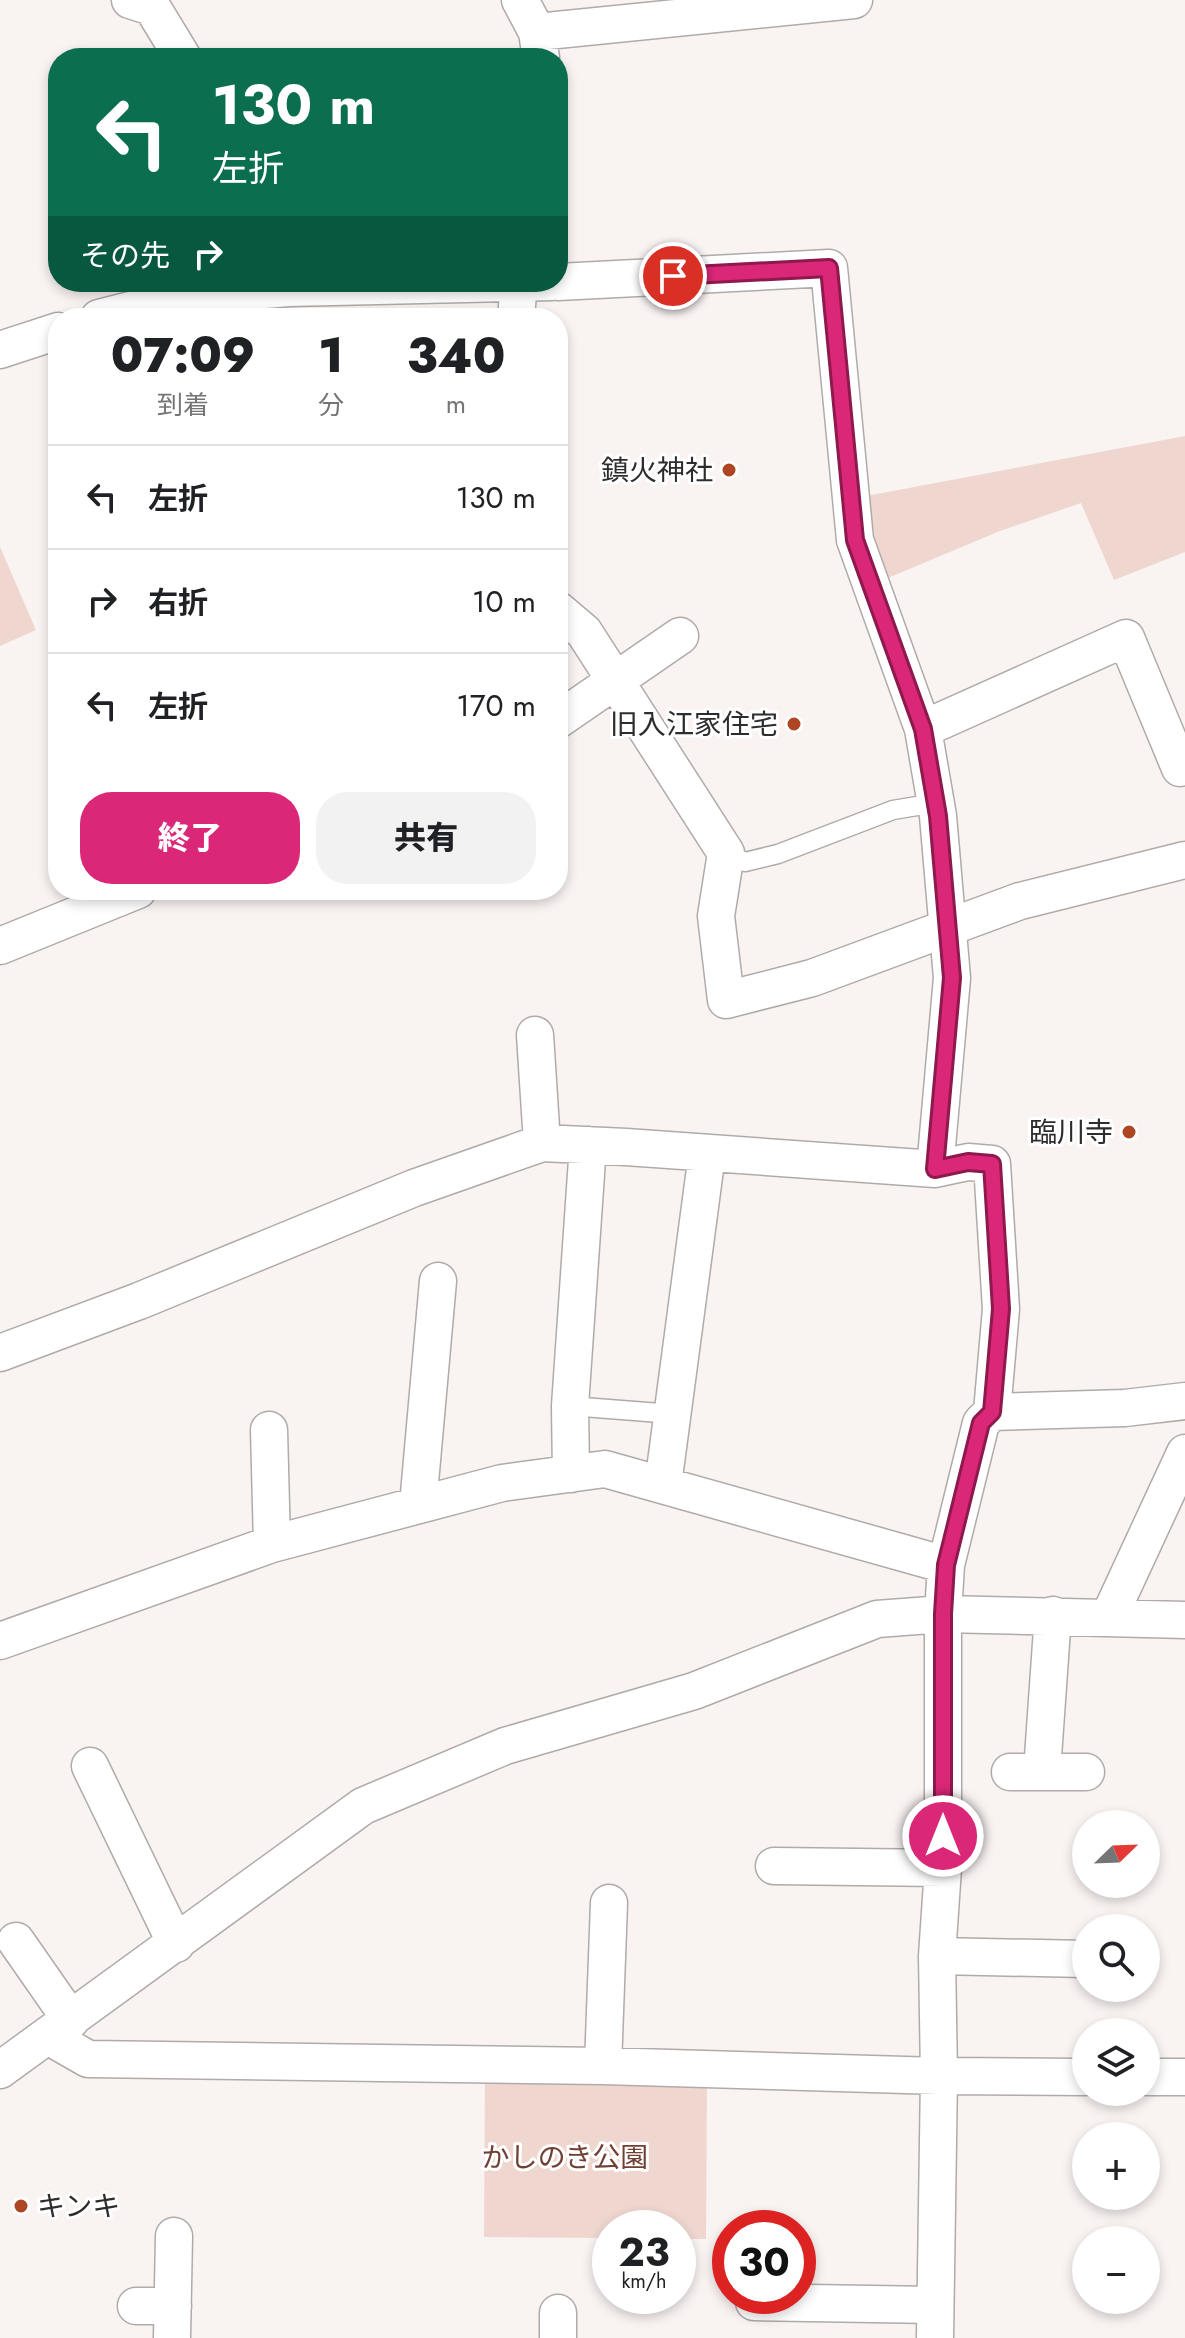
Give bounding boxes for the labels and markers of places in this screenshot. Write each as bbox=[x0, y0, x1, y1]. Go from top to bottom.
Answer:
pin bbox=[639, 242, 707, 310]
place label: 鎮火神社 bbox=[601, 450, 713, 491]
marker: 鎮火神社 bbox=[720, 461, 738, 479]
place label: 旧入江家住宅 bbox=[610, 704, 778, 745]
marker: 旧入江家住宅 bbox=[785, 715, 803, 733]
place label: 臨川寺 bbox=[1029, 1112, 1113, 1153]
marker: 臨川寺 bbox=[1120, 1123, 1138, 1141]
place label: キンキ bbox=[37, 2186, 120, 2227]
marker: キンキ bbox=[12, 2197, 30, 2215]

